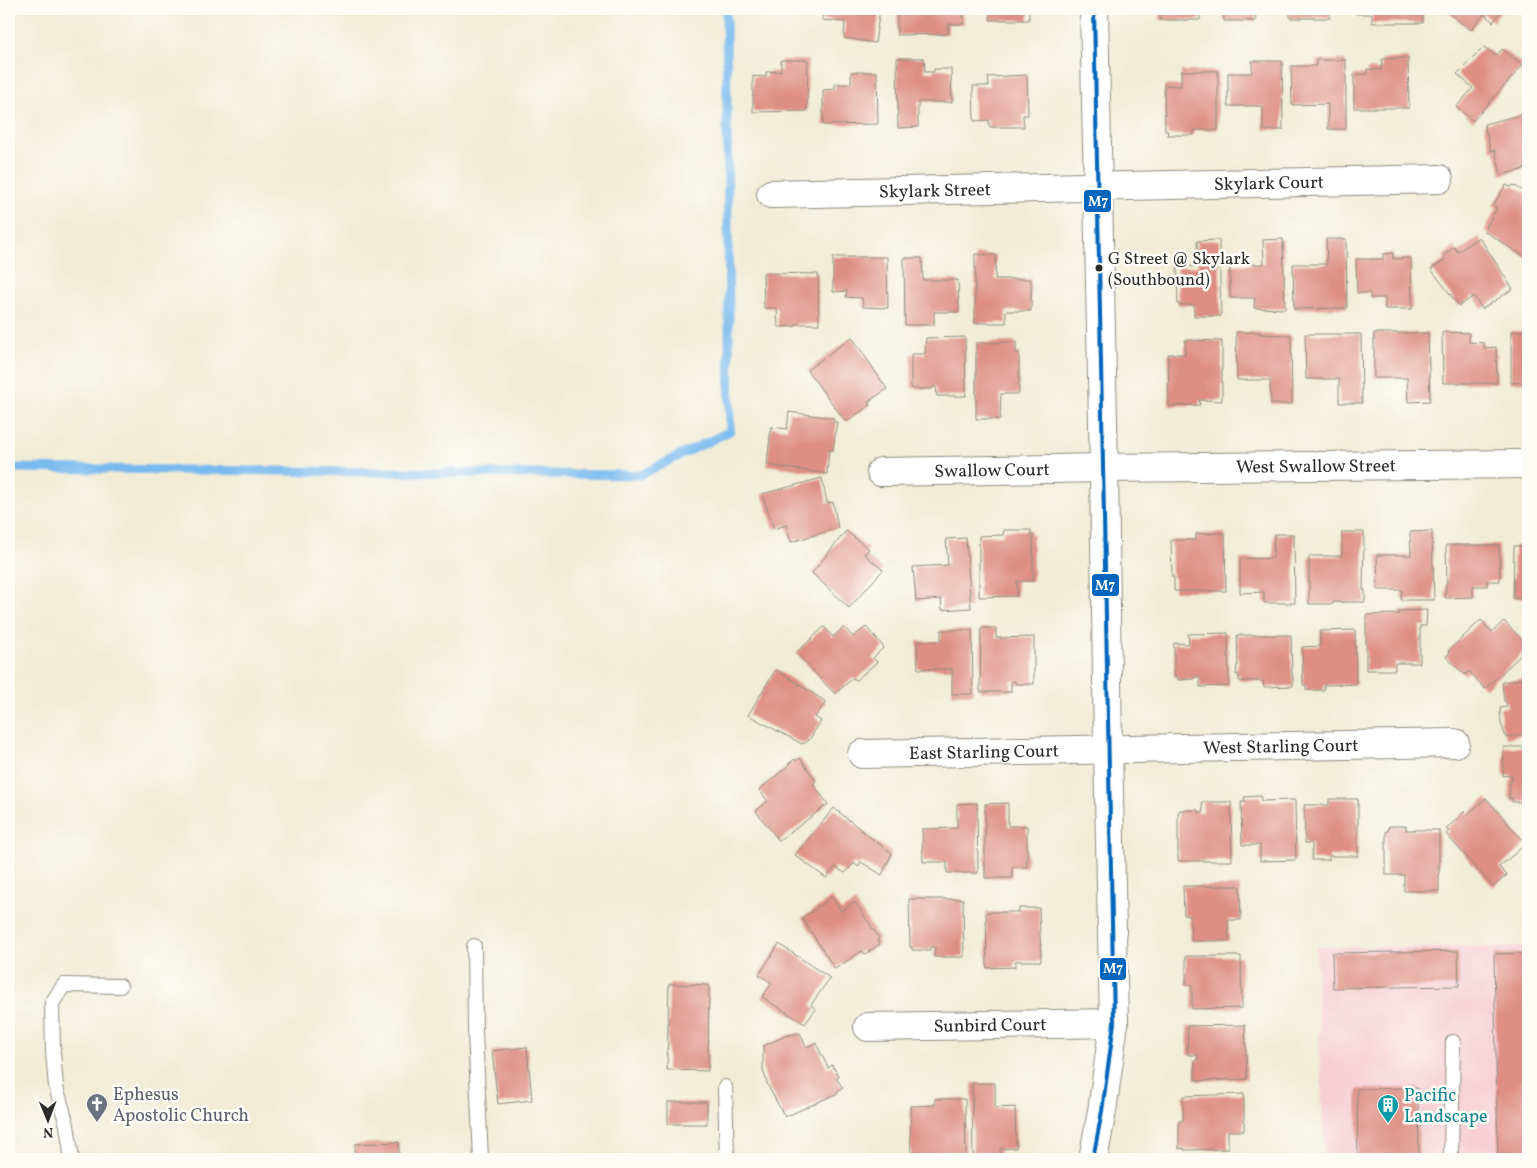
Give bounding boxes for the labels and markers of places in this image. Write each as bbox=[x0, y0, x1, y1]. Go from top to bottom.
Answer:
place label: G Street @ Skylark (Southbound) bbox=[1108, 248, 1250, 292]
marker: G Street @ Skylark (Southbound) bbox=[1094, 263, 1104, 273]
place label: Ephesus Apostolic Church bbox=[113, 1083, 249, 1129]
place label: Pacific Landscape bbox=[1404, 1084, 1488, 1130]
church icon: Ephesus Apostolic Church bbox=[85, 1092, 109, 1123]
building icon: Pacific Landscape bbox=[1376, 1093, 1400, 1124]

